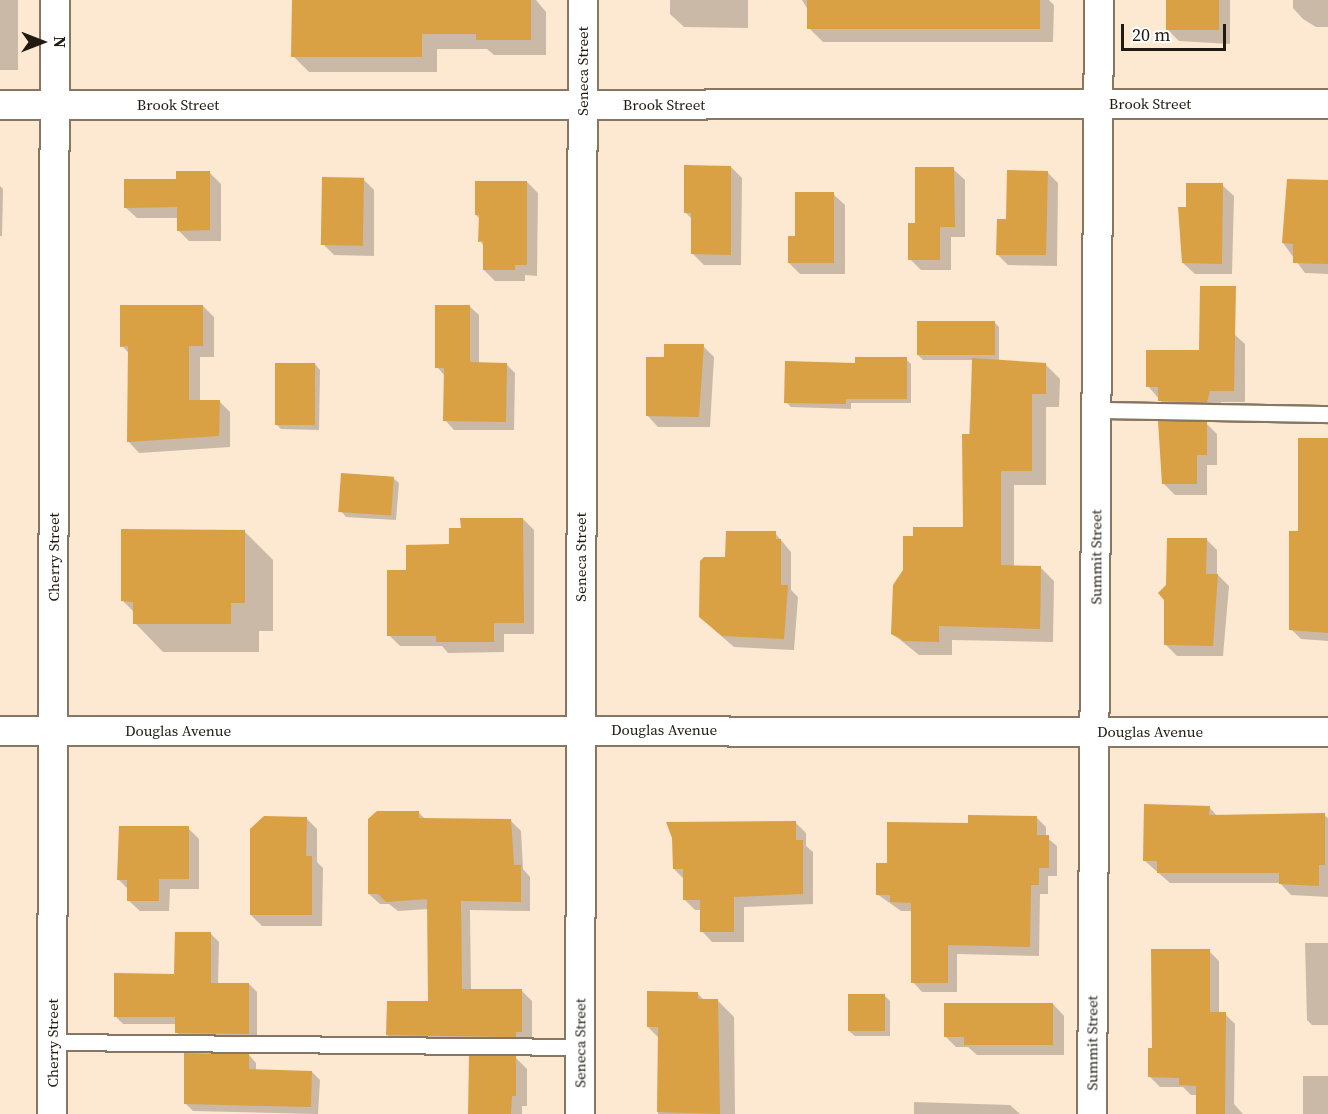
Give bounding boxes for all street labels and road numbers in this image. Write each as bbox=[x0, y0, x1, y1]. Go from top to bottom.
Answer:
street label: Seneca Street bbox=[574, 26, 592, 116]
street label: Brook Street bbox=[1109, 95, 1191, 113]
street label: Brook Street bbox=[137, 96, 219, 114]
street label: Brook Street bbox=[623, 96, 705, 114]
street label: Summit Street bbox=[1087, 510, 1105, 604]
street label: Seneca Street bbox=[572, 512, 590, 602]
street label: Cherry Street bbox=[45, 513, 63, 601]
street label: Douglas Avenue bbox=[611, 721, 717, 739]
street label: Douglas Avenue bbox=[125, 722, 231, 740]
street label: Douglas Avenue bbox=[1097, 723, 1203, 741]
street label: Summit Street bbox=[1083, 996, 1101, 1090]
street label: Seneca Street bbox=[571, 998, 589, 1088]
street label: Cherry Street bbox=[44, 999, 62, 1087]

